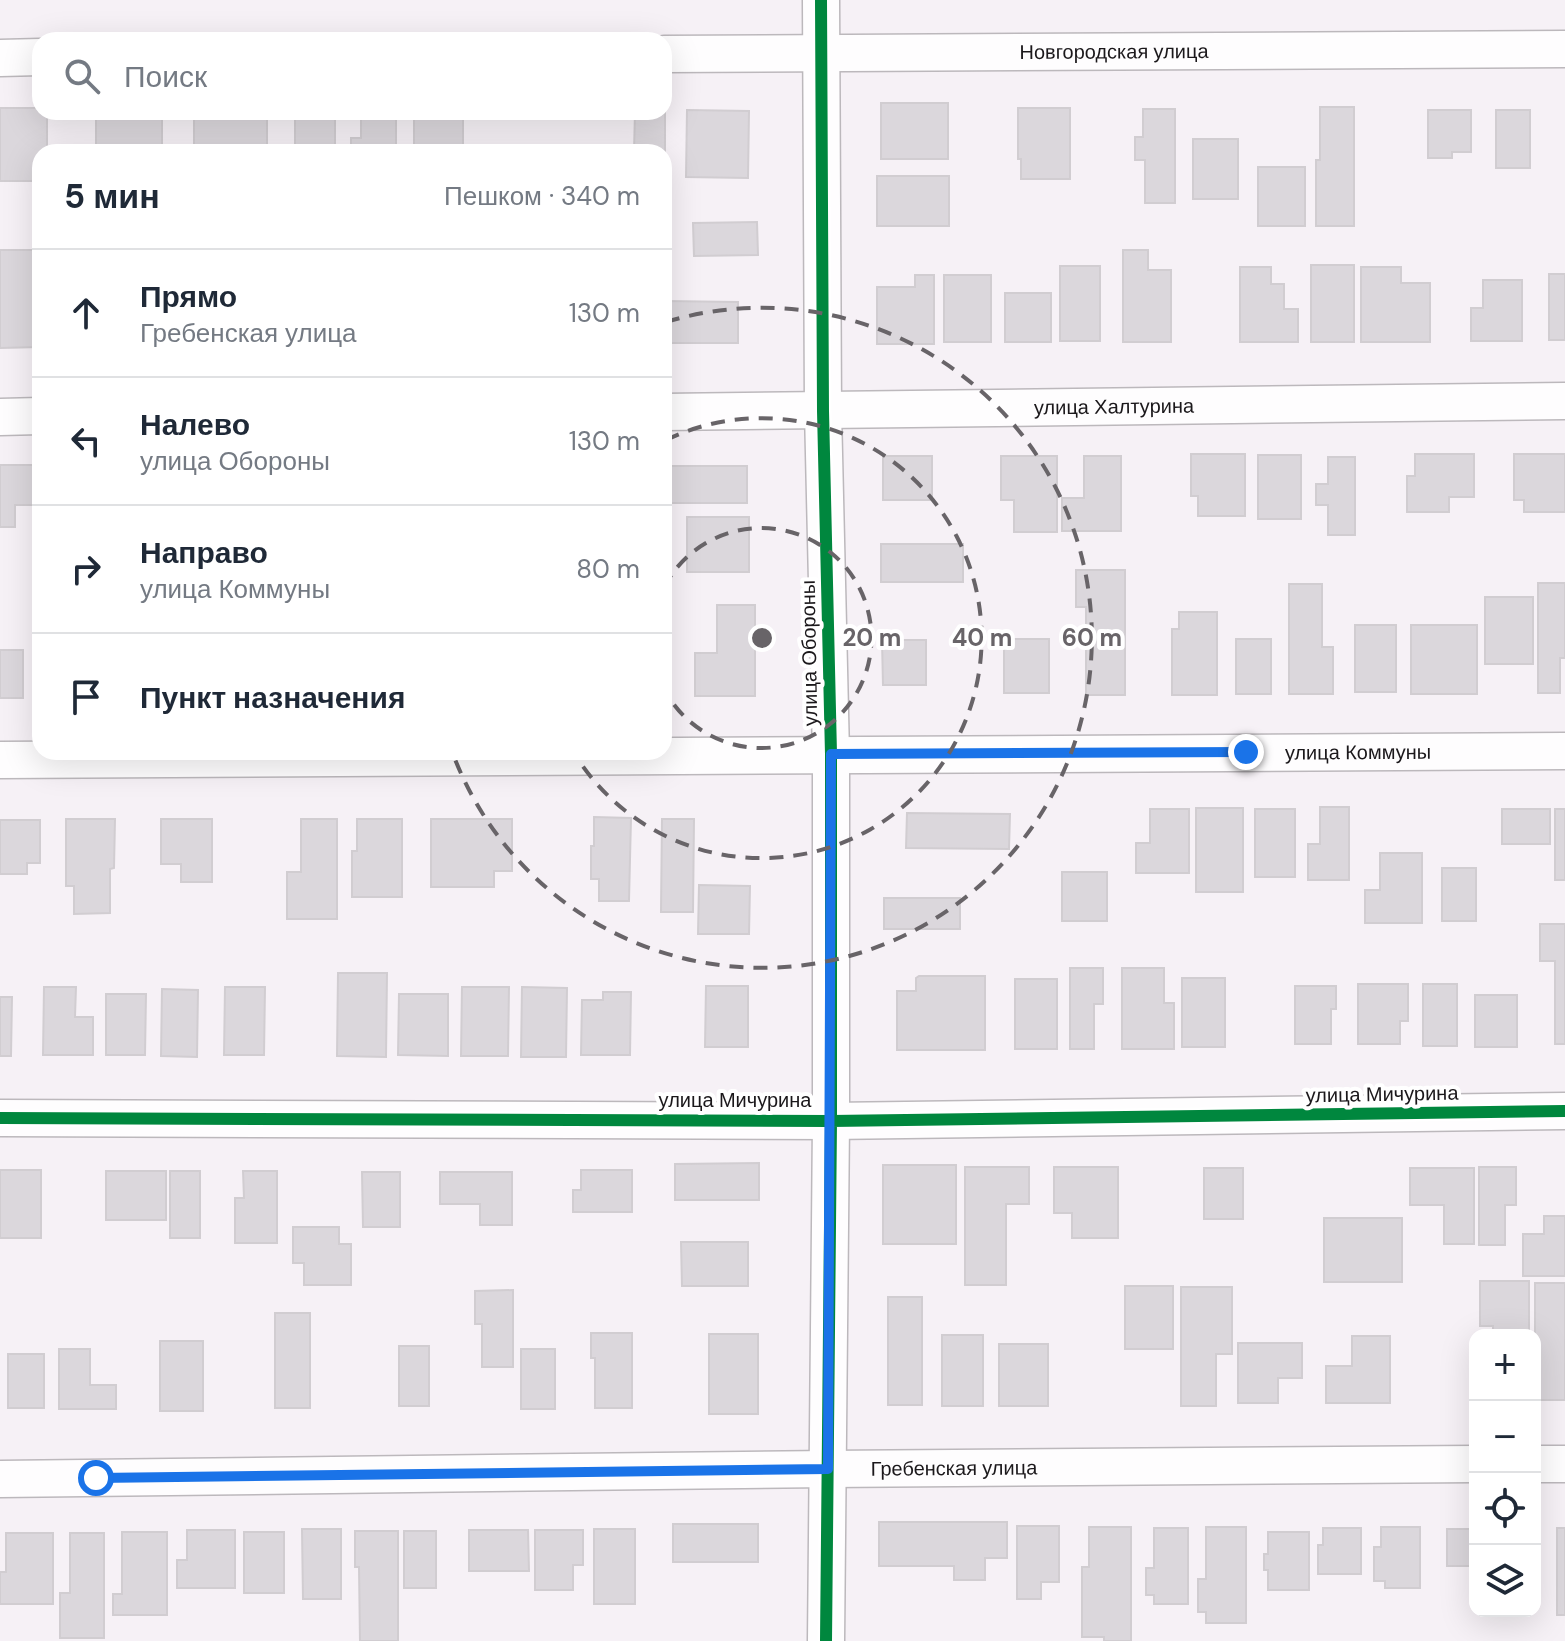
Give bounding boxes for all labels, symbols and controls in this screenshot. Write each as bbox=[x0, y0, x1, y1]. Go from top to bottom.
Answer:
search box bbox=[32, 32, 672, 120]
street label: Новгородская улица bbox=[1019, 38, 1210, 65]
icon: search bbox=[60, 54, 104, 98]
text: Поиск bbox=[124, 57, 207, 96]
text: 5 мин bbox=[64, 174, 160, 219]
text: Пешком · 340 m bbox=[444, 179, 640, 213]
text: Прямо bbox=[140, 277, 237, 316]
icon: ahead bbox=[64, 291, 108, 335]
text: 130 m bbox=[569, 296, 640, 330]
text: Гребенская улица bbox=[140, 316, 357, 350]
street label: улица Халтурина bbox=[1034, 393, 1195, 420]
text: Налево bbox=[140, 405, 250, 444]
icon: left bbox=[64, 419, 108, 463]
text: 130 m bbox=[569, 424, 640, 458]
text: улица Обороны bbox=[140, 444, 330, 478]
text: Направо bbox=[140, 533, 268, 572]
icon: right bbox=[64, 547, 108, 591]
text: 80 m bbox=[576, 552, 640, 586]
text: улица Коммуны bbox=[140, 572, 330, 606]
street label: улица Обороны bbox=[795, 580, 823, 726]
text: 20 m bbox=[843, 622, 901, 653]
text: 40 m bbox=[952, 622, 1012, 653]
text: 60 m bbox=[1062, 622, 1122, 653]
centre of rings bbox=[748, 624, 776, 652]
icon: arrive bbox=[64, 675, 108, 719]
text: Пункт назначения bbox=[140, 678, 405, 717]
route end bbox=[1228, 734, 1264, 770]
street label: улица Коммуны bbox=[1285, 739, 1431, 766]
street label: улица Мичурина bbox=[1305, 1080, 1459, 1108]
street label: улица Мичурина bbox=[659, 1087, 812, 1113]
map controls bbox=[1469, 1329, 1541, 1617]
button: + bbox=[1469, 1329, 1541, 1401]
button: − bbox=[1469, 1401, 1541, 1473]
street label: Гребенская улица bbox=[871, 1454, 1038, 1482]
route start bbox=[78, 1460, 114, 1496]
button: locate bbox=[1469, 1473, 1541, 1545]
button: layers bbox=[1469, 1545, 1541, 1617]

